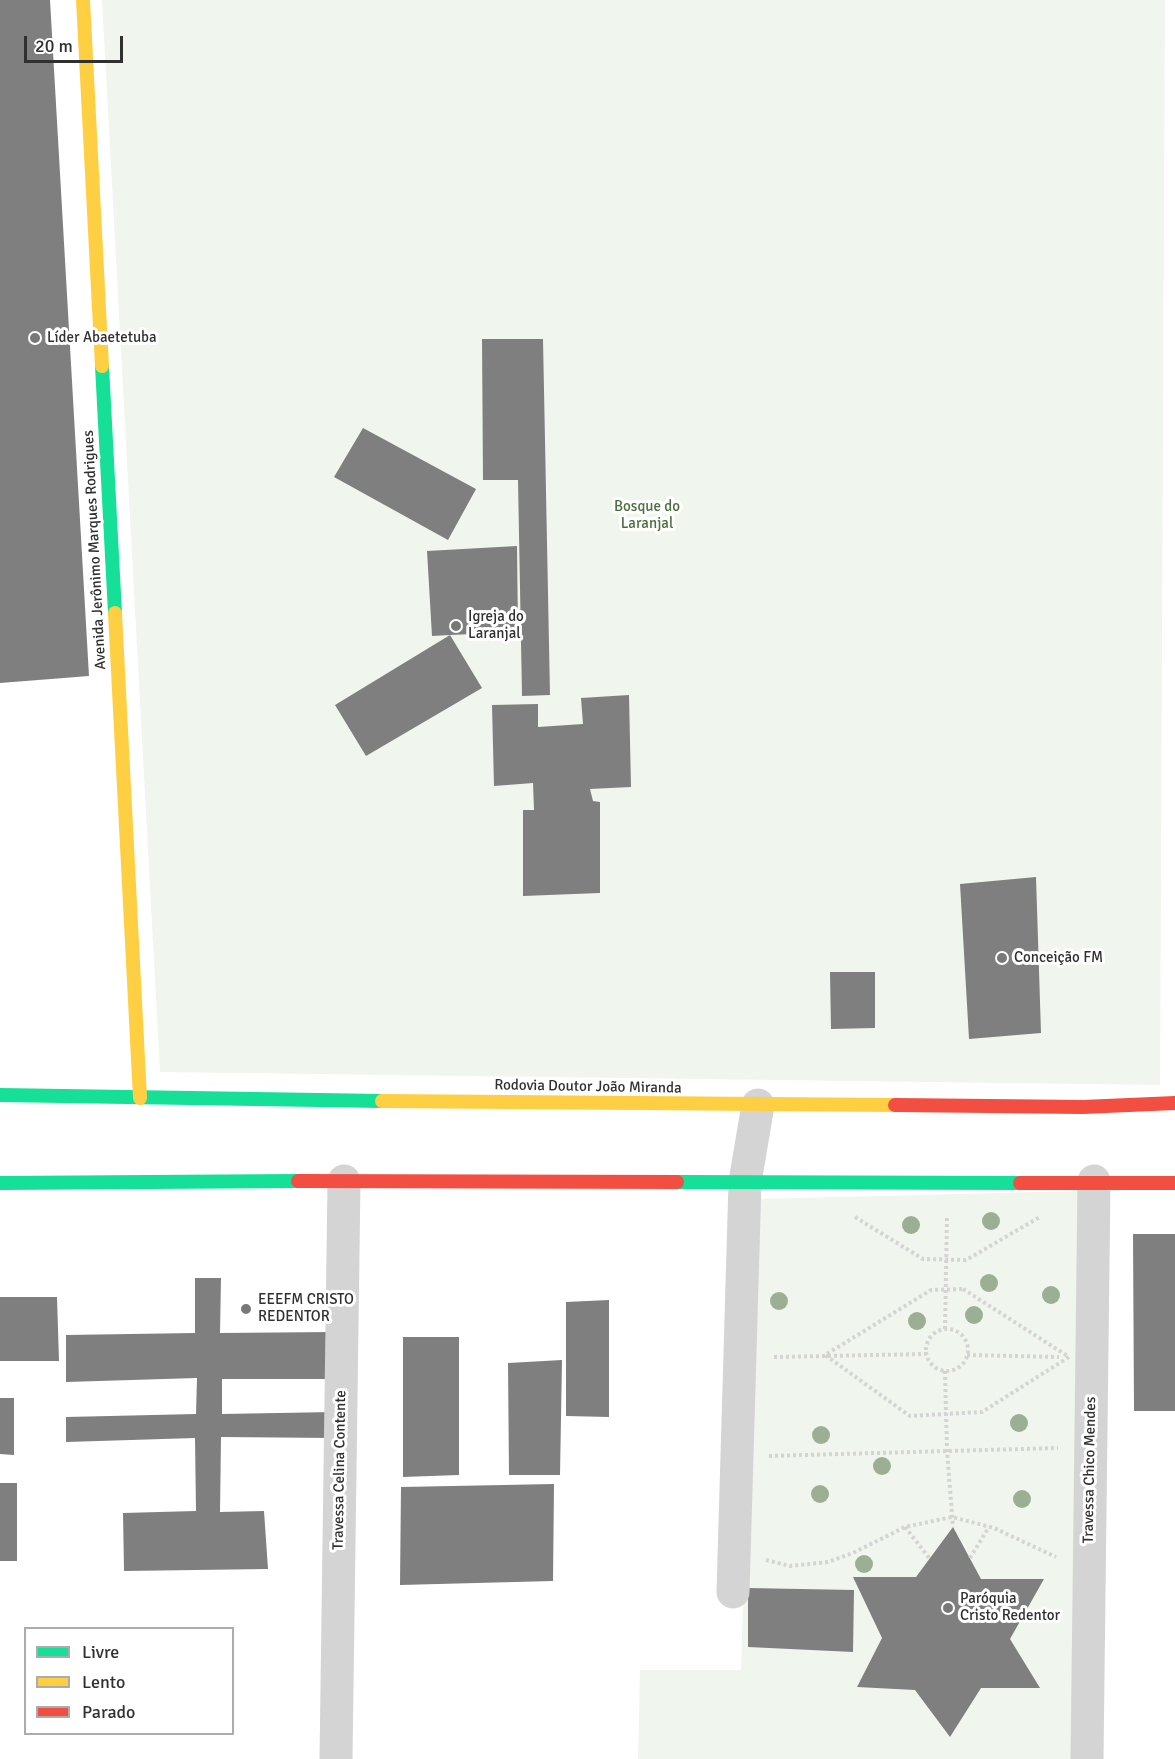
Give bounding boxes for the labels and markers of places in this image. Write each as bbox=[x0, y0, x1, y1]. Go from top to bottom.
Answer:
place label: Líder Abaetetuba bbox=[47, 329, 157, 347]
marker: Líder Abaetetuba bbox=[28, 331, 42, 345]
place label: Igreja do Laranjal bbox=[468, 608, 524, 643]
marker: Igreja do Laranjal bbox=[449, 619, 463, 633]
place label: Conceição FM bbox=[1014, 949, 1103, 967]
marker: Conceição FM bbox=[995, 951, 1009, 965]
place label: EEEFM CRISTO REDENTOR bbox=[258, 1291, 354, 1326]
marker: EEEFM CRISTO REDENTOR bbox=[239, 1302, 253, 1316]
place label: Paróquia Cristo Redentor bbox=[960, 1590, 1060, 1625]
marker: Paróquia Cristo Redentor bbox=[941, 1601, 955, 1615]

